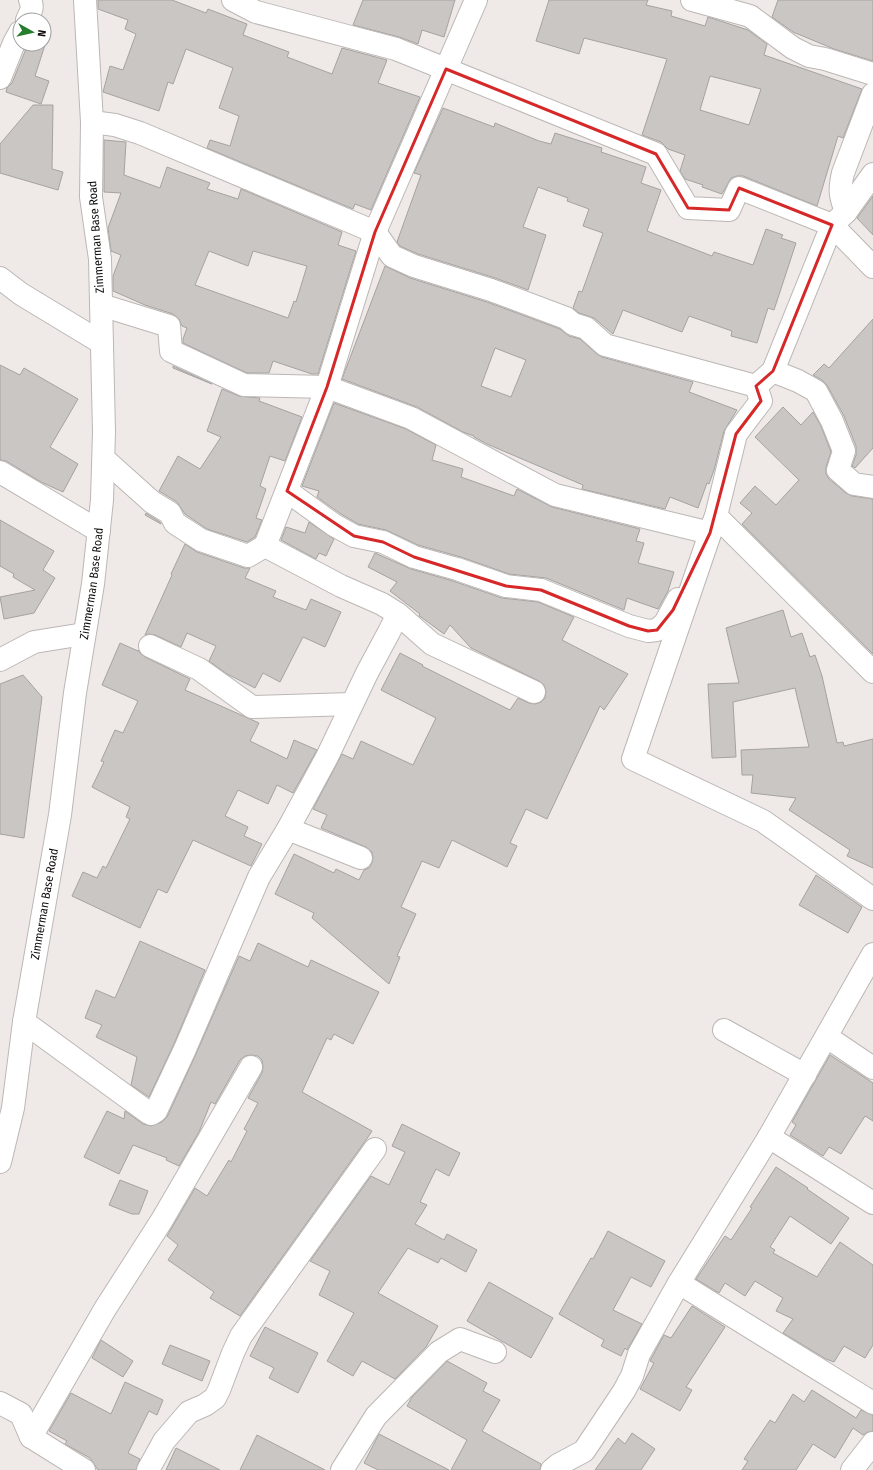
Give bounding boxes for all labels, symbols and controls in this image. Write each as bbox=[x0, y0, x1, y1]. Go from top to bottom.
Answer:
north arrow bbox=[12, 12, 52, 52]
text: N bbox=[35, 29, 48, 37]
street label: Zimmerman Base Road bbox=[85, 180, 107, 294]
street label: Zimmerman Base Road bbox=[77, 527, 106, 641]
street label: Zimmerman Base Road bbox=[28, 847, 61, 961]

